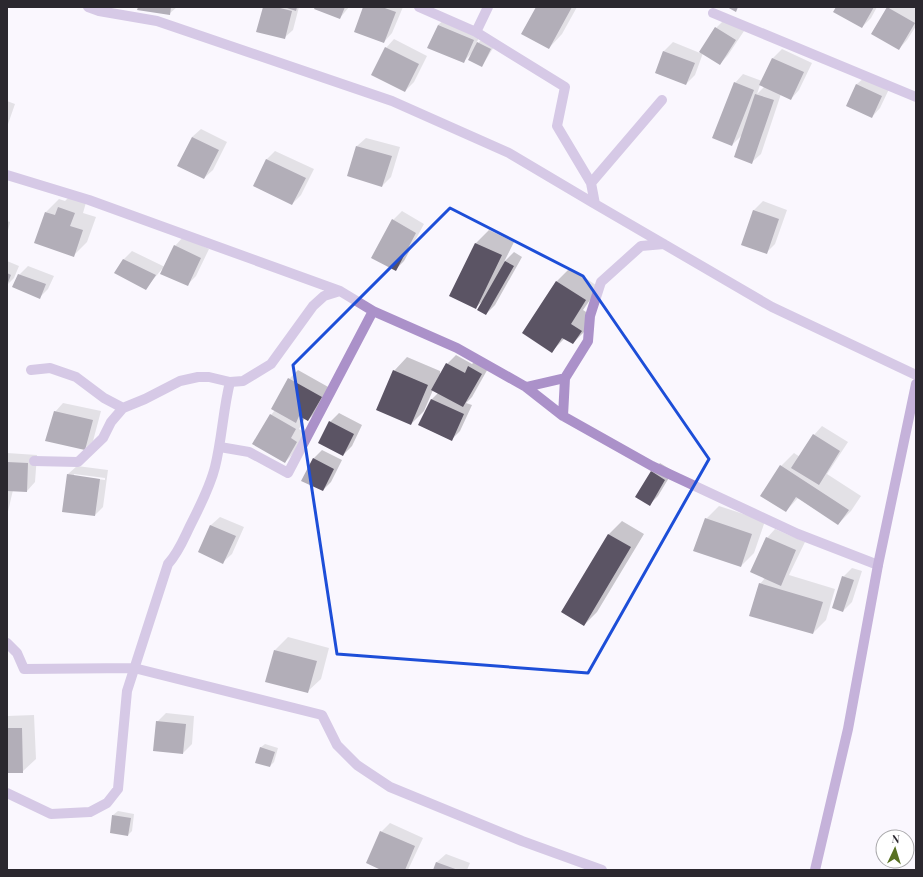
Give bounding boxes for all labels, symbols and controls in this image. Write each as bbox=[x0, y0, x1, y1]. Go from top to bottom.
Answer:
north arrow bbox=[875, 829, 915, 869]
text: N bbox=[891, 831, 900, 846]

